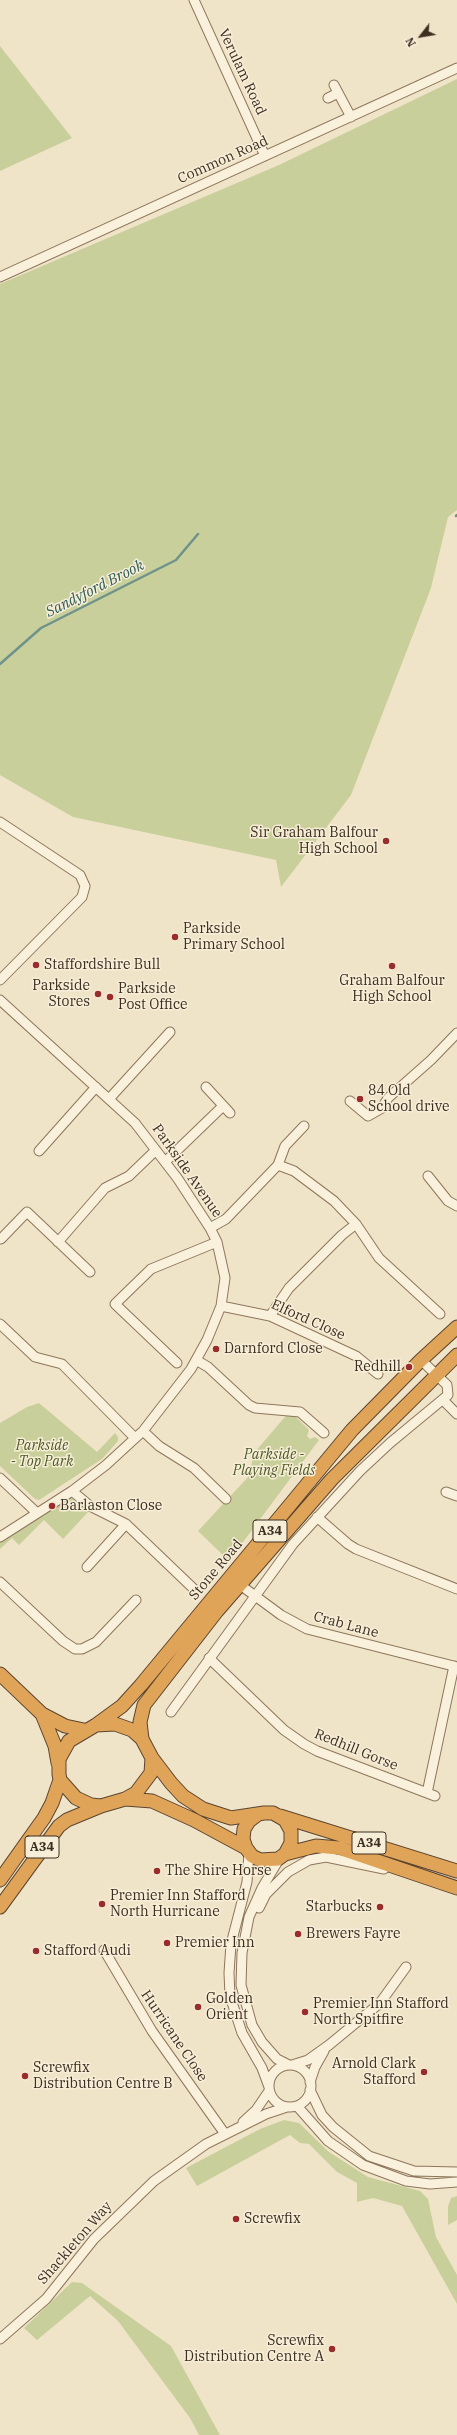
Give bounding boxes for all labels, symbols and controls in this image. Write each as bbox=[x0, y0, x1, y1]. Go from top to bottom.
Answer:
north arrow bbox=[401, 16, 441, 56]
street label: Verulam Road bbox=[215, 26, 269, 118]
text: N bbox=[402, 35, 419, 50]
street label: Common Road bbox=[175, 133, 271, 187]
water label: Sandyford Brook bbox=[43, 556, 147, 622]
place label: Sir Graham Balfour High School bbox=[250, 825, 378, 858]
marker: Sir Graham Balfour High School bbox=[381, 836, 391, 846]
place label: Parkside Primary School bbox=[183, 921, 285, 954]
marker: Parkside Primary School bbox=[170, 932, 180, 942]
place label: Staffordshire Bull bbox=[44, 957, 160, 973]
marker: Staffordshire Bull bbox=[31, 960, 41, 970]
marker: Graham Balfour High School bbox=[387, 961, 397, 971]
place label: Graham Balfour High School bbox=[339, 973, 445, 1006]
place label: Parkside Stores bbox=[32, 978, 90, 1010]
place label: Parkside Post Office bbox=[118, 981, 188, 1014]
marker: Parkside Stores bbox=[93, 989, 103, 999]
marker: Parkside Post Office bbox=[105, 992, 115, 1002]
place label: 84 Old School drive bbox=[368, 1083, 450, 1116]
marker: 84 Old School drive bbox=[355, 1094, 365, 1104]
street label: Parkside Avenue bbox=[148, 1121, 226, 1221]
street label: Elford Close bbox=[268, 1296, 348, 1344]
place label: Darnford Close bbox=[224, 1341, 323, 1357]
marker: Darnford Close bbox=[211, 1344, 221, 1354]
place label: Redhill bbox=[354, 1359, 401, 1375]
marker: Redhill bbox=[404, 1362, 414, 1372]
park label: Parkside - Top Park bbox=[11, 1438, 73, 1470]
park label: Parkside - Playing Fields bbox=[233, 1447, 315, 1480]
place label: Barlaston Close bbox=[60, 1498, 162, 1514]
marker: Barlaston Close bbox=[47, 1501, 57, 1511]
road number: A34 bbox=[253, 1520, 287, 1542]
street label: Stone Road bbox=[186, 1536, 246, 1604]
street label: Crab Lane bbox=[312, 1608, 380, 1642]
street label: Redhill Gorse bbox=[312, 1726, 400, 1774]
road number: A34 bbox=[352, 1832, 386, 1854]
road number: A34 bbox=[25, 1836, 59, 1858]
place label: The Shire Horse bbox=[165, 1863, 271, 1879]
marker: The Shire Horse bbox=[152, 1866, 162, 1876]
place label: Premier Inn Stafford North Hurricane bbox=[110, 1888, 246, 1920]
marker: Premier Inn Stafford North Hurricane bbox=[97, 1899, 107, 1909]
place label: Starbucks bbox=[306, 1899, 372, 1915]
marker: Starbucks bbox=[375, 1902, 385, 1912]
place label: Brewers Fayre bbox=[306, 1926, 401, 1942]
marker: Brewers Fayre bbox=[293, 1929, 303, 1939]
place label: Premier Inn bbox=[175, 1935, 255, 1951]
marker: Premier Inn bbox=[162, 1938, 172, 1948]
place label: Stafford Audi bbox=[44, 1943, 131, 1959]
marker: Stafford Audi bbox=[31, 1946, 41, 1956]
street label: Hurricane Close bbox=[137, 1987, 211, 2085]
place label: Golden Orient bbox=[206, 1991, 253, 2024]
place label: Premier Inn Stafford North Spitfire bbox=[313, 1996, 449, 2028]
marker: Golden Orient bbox=[193, 2002, 203, 2012]
marker: Premier Inn Stafford North Spitfire bbox=[300, 2007, 310, 2017]
place label: Arnold Clark Stafford bbox=[332, 2056, 416, 2088]
place label: Screwfix Distribution Centre B bbox=[33, 2060, 173, 2092]
marker: Arnold Clark Stafford bbox=[419, 2067, 429, 2077]
marker: Screwfix Distribution Centre B bbox=[20, 2071, 30, 2081]
street label: Shackleton Way bbox=[34, 2198, 116, 2288]
place label: Screwfix bbox=[244, 2211, 301, 2227]
marker: Screwfix bbox=[231, 2214, 241, 2224]
place label: Screwfix Distribution Centre A bbox=[184, 2333, 324, 2366]
marker: Screwfix Distribution Centre A bbox=[327, 2344, 337, 2354]

